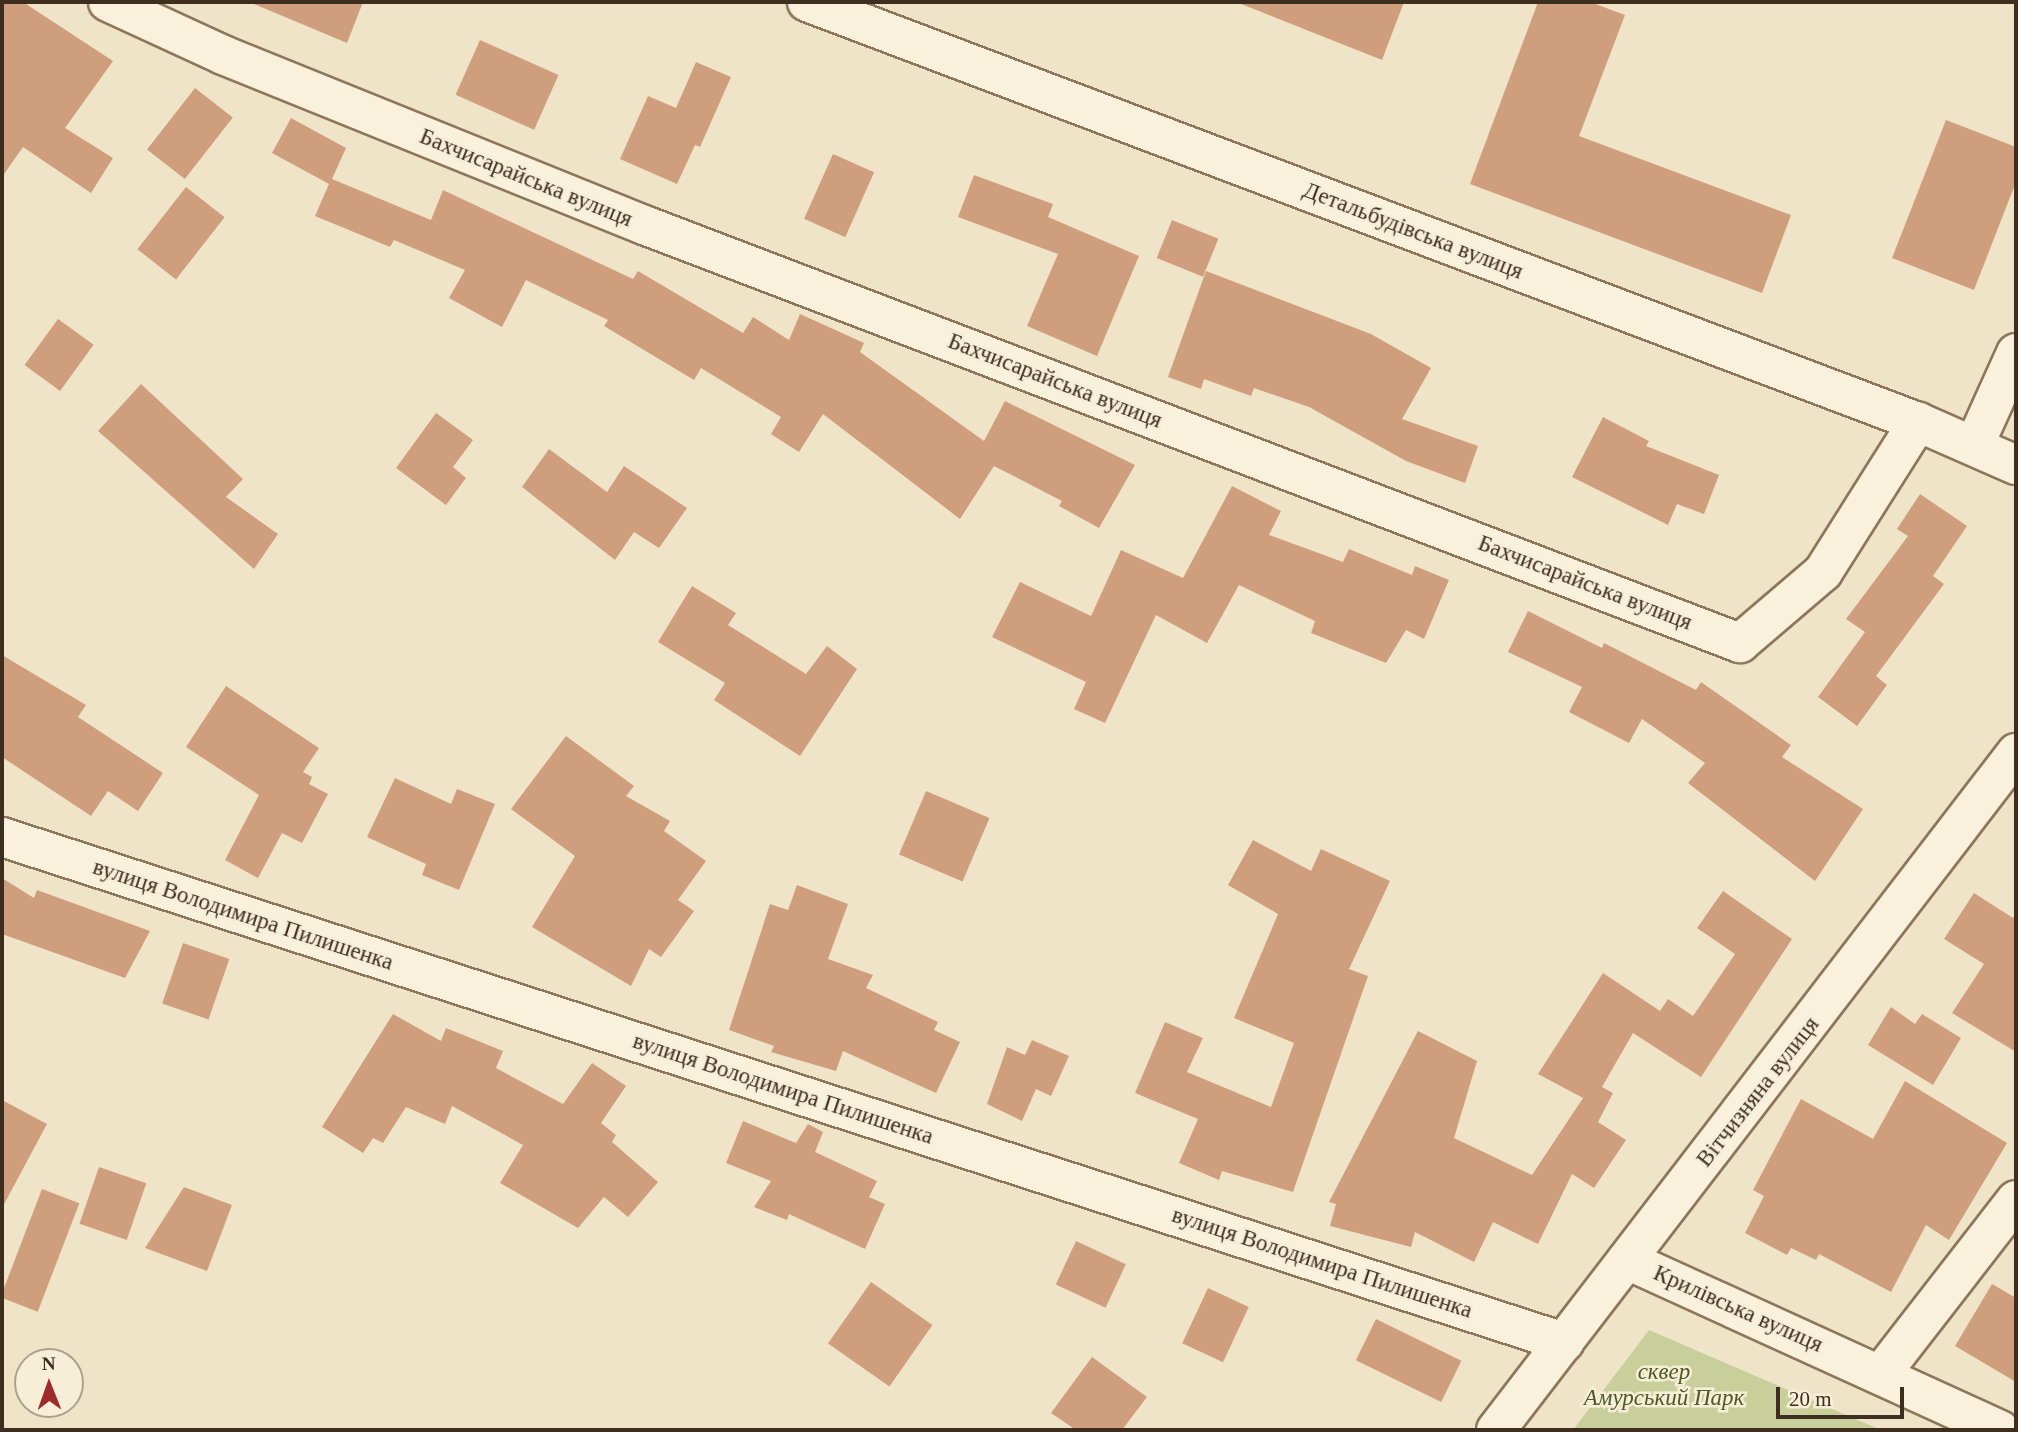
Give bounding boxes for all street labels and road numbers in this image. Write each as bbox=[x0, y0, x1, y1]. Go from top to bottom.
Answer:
street label: Бахчисарайська вулиця bbox=[416, 123, 636, 233]
street label: Детальбудівська вулиця bbox=[1299, 176, 1527, 286]
street label: Бахчисарайська вулиця bbox=[944, 327, 1166, 435]
street label: Бахчисарайська вулиця bbox=[1474, 529, 1696, 637]
street label: вулиця Володимира Пилишенка bbox=[89, 853, 397, 977]
street label: Вітчизняна вулиця bbox=[1691, 1011, 1825, 1173]
street label: вулиця Володимира Пилишенка bbox=[629, 1027, 937, 1151]
street label: вулиця Володимира Пилишенка bbox=[1168, 1201, 1476, 1325]
street label: Крилівська вулиця bbox=[1649, 1259, 1827, 1359]

